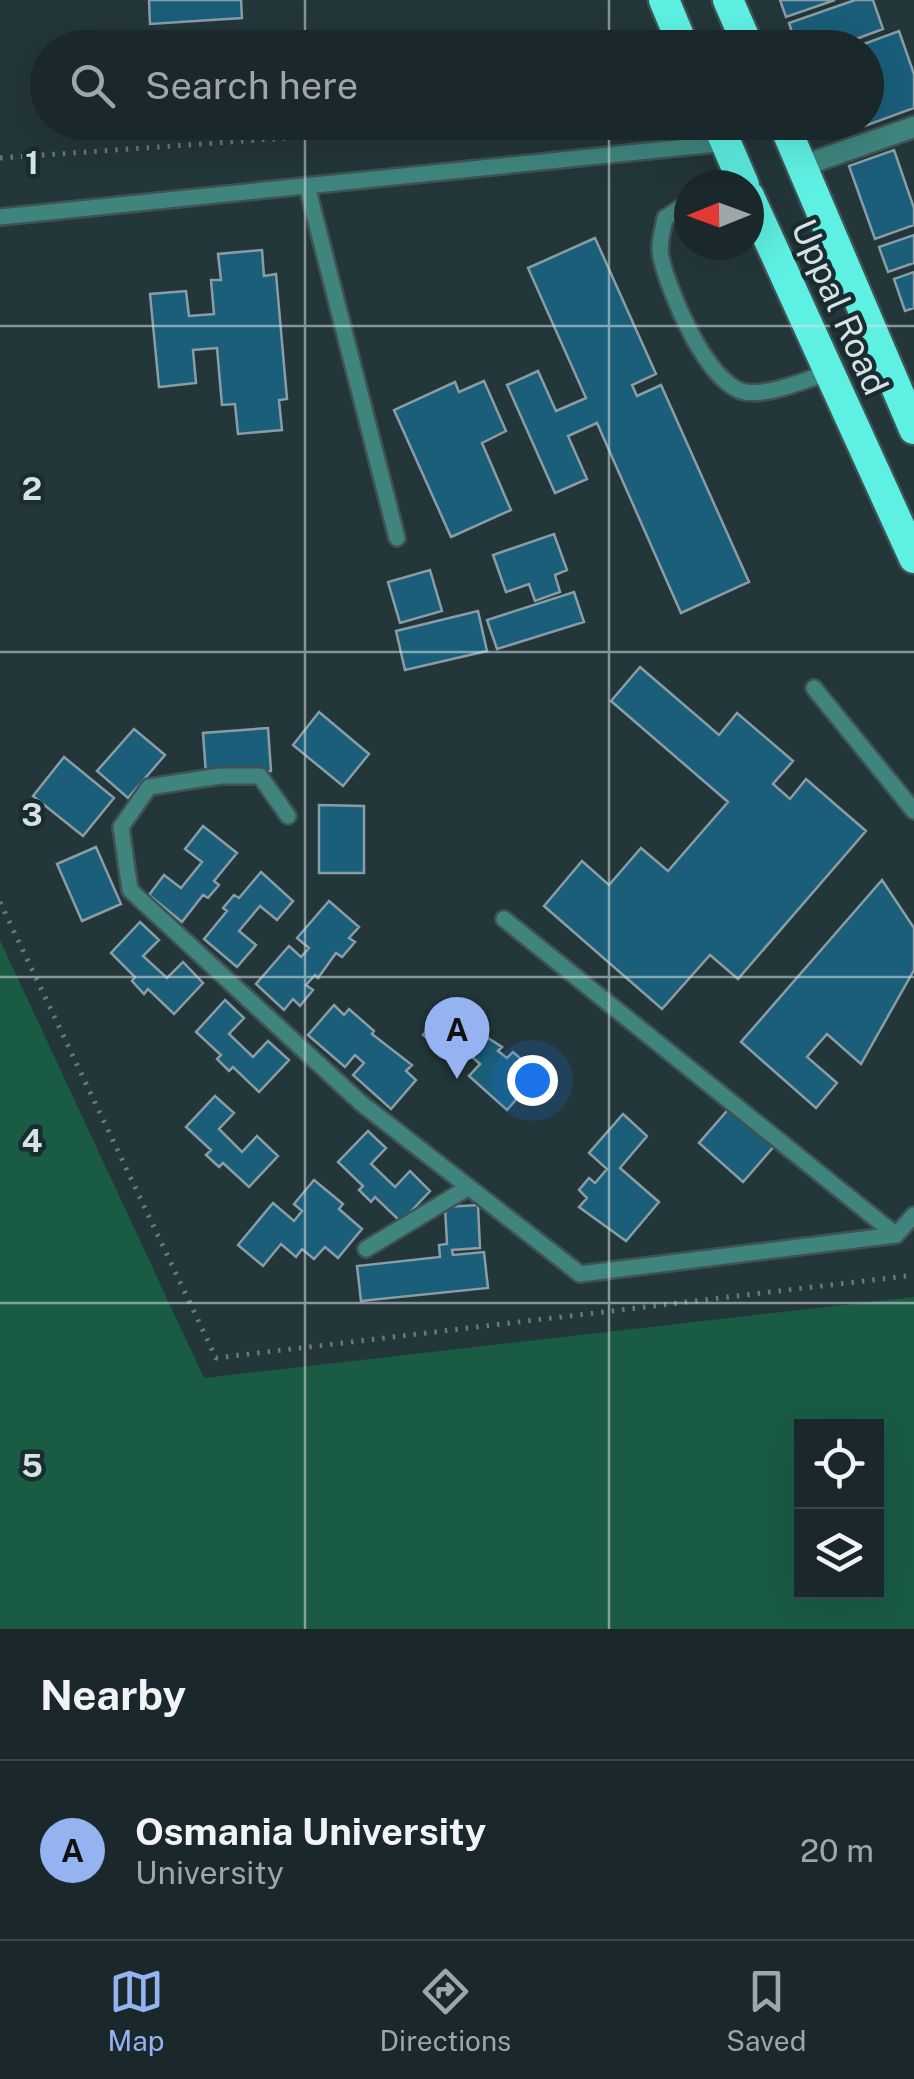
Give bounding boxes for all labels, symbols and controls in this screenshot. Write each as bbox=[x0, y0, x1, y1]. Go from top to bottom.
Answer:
search box bbox=[30, 30, 884, 140]
icon: search bbox=[65, 58, 120, 113]
text: Search here bbox=[145, 63, 358, 108]
text: 1 bbox=[25, 144, 39, 181]
north arrow bbox=[674, 170, 764, 260]
street label: Uppal Road bbox=[783, 213, 897, 401]
text: 2 bbox=[22, 470, 42, 507]
text: 3 bbox=[21, 796, 43, 833]
pin: A bbox=[424, 996, 490, 1079]
your location bbox=[507, 1055, 558, 1106]
text: 4 bbox=[22, 1122, 43, 1159]
map controls bbox=[794, 1419, 884, 1599]
button: locate bbox=[794, 1419, 884, 1509]
text: 5 bbox=[21, 1447, 43, 1484]
button: layers bbox=[794, 1509, 884, 1599]
text: Nearby bbox=[40, 1670, 186, 1719]
text: Osmania University bbox=[135, 1809, 486, 1854]
text: A bbox=[61, 1832, 84, 1869]
text: 20 m bbox=[800, 1832, 874, 1869]
text: University bbox=[135, 1854, 284, 1891]
tab: Map bbox=[108, 1964, 164, 2057]
tab: Directions bbox=[380, 1964, 511, 2057]
tab: Saved bbox=[726, 1964, 806, 2057]

